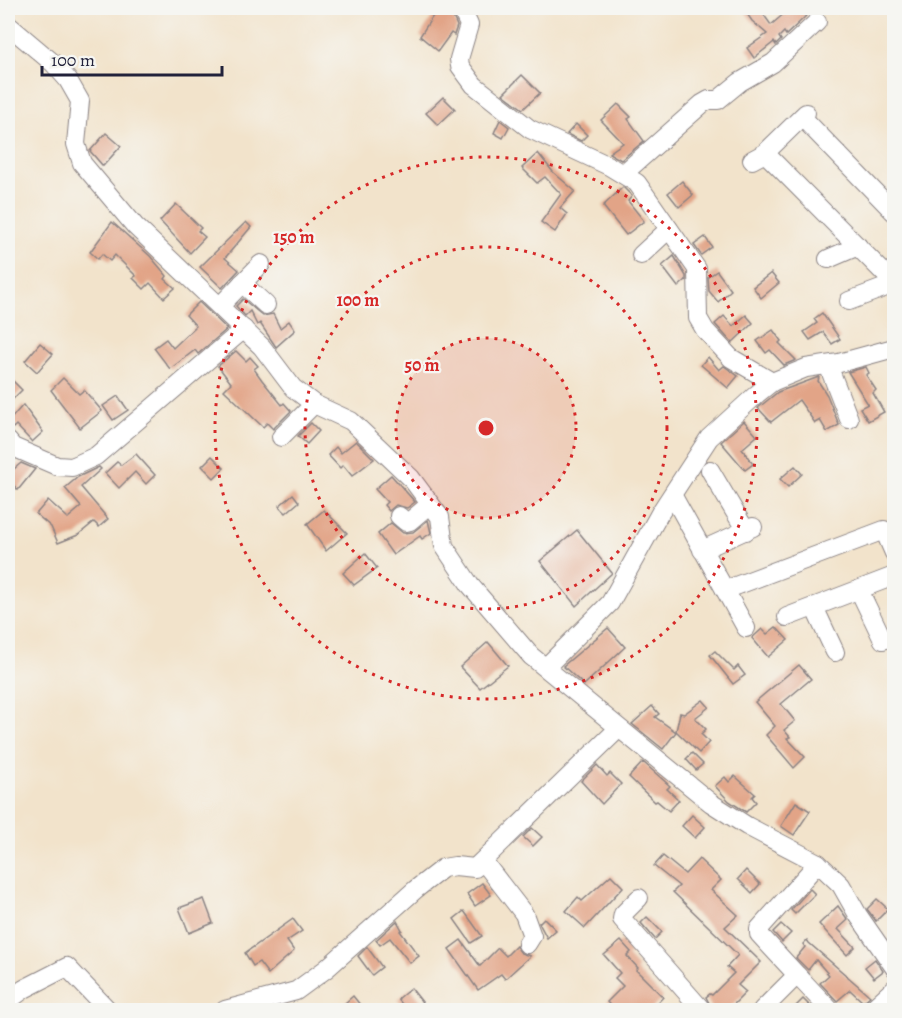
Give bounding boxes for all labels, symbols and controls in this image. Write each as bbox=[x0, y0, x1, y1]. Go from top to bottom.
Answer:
scale bar bbox=[42, 39, 222, 77]
text: 100 m bbox=[51, 48, 95, 72]
text: 150 m bbox=[273, 225, 315, 249]
text: 100 m bbox=[337, 288, 379, 312]
text: 50 m bbox=[405, 353, 439, 377]
centre of rings bbox=[476, 418, 496, 438]

